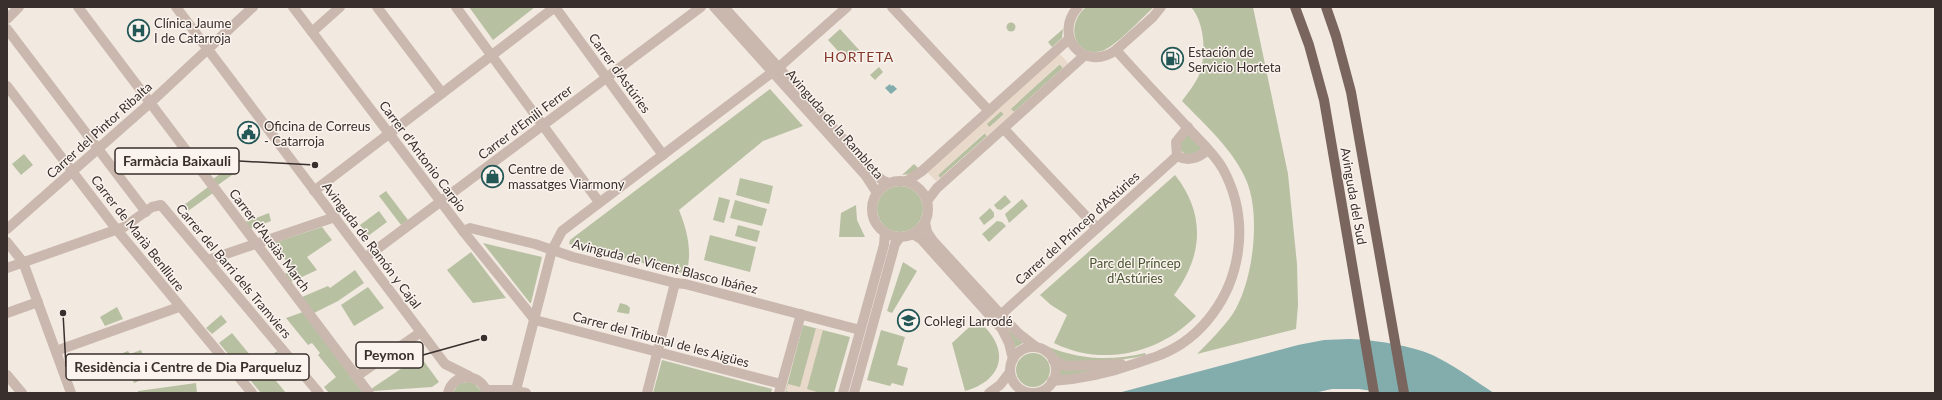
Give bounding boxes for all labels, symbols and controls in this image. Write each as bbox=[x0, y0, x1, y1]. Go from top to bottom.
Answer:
place label: Clínica Jaume I de Catarroja bbox=[154, 15, 231, 46]
hospital icon: Clínica Jaume I de Catarroja bbox=[125, 17, 151, 43]
street label: Carrer d'Astúries bbox=[586, 30, 655, 116]
place label: Estación de Servicio Horteta bbox=[1188, 44, 1281, 75]
fuel station icon: Estación de Servicio Horteta bbox=[1160, 46, 1186, 72]
district label: HORTETA bbox=[824, 48, 894, 65]
street label: Avinguda de la Rambleta bbox=[783, 66, 887, 182]
street label: Carrer del Pintor Ribalta bbox=[43, 78, 155, 182]
street label: Carrer d'Emili Ferrer bbox=[475, 81, 576, 163]
street label: Carrer d'Antonio Carpio bbox=[376, 97, 470, 215]
place label: Oficina de Correus - Catarroja bbox=[264, 118, 371, 149]
public building icon: Oficina de Correus - Catarroja bbox=[235, 120, 261, 146]
street label: Avinguda del Sud bbox=[1338, 146, 1370, 246]
callout: Farmàcia Baixauli bbox=[115, 148, 239, 174]
text: Farmàcia Baixauli bbox=[123, 152, 231, 169]
place label: Centre de massatges Viarmony bbox=[508, 161, 625, 192]
shop icon: Centre de massatges Viarmony bbox=[479, 163, 505, 189]
street label: Carrer del Príncep d'Astúries bbox=[1012, 168, 1143, 288]
street label: Carrer de Marià Benlliure bbox=[88, 172, 188, 294]
street label: Avinguda de Ramón y Cajal bbox=[319, 179, 425, 311]
street label: Carrer d'Ausiàs March bbox=[226, 185, 314, 295]
street label: Carrer del Barri dels Tramviers bbox=[173, 200, 295, 342]
street label: Avinguda de Vicent Blasco Ibáñez bbox=[570, 235, 760, 297]
park label: Parc del Príncep d'Astúries bbox=[1089, 255, 1181, 286]
street label: Carrer del Tribunal de les Aigües bbox=[571, 308, 751, 370]
school or university icon: Col·legi Larrodé bbox=[896, 308, 922, 334]
place label: Col·legi Larrodé bbox=[924, 313, 1013, 329]
callout: Peymon bbox=[356, 342, 423, 368]
text: Peymon bbox=[364, 346, 414, 363]
callout: Residència i Centre de Dia Parqueluz bbox=[66, 354, 309, 380]
text: Residència i Centre de Dia Parqueluz bbox=[74, 358, 302, 375]

